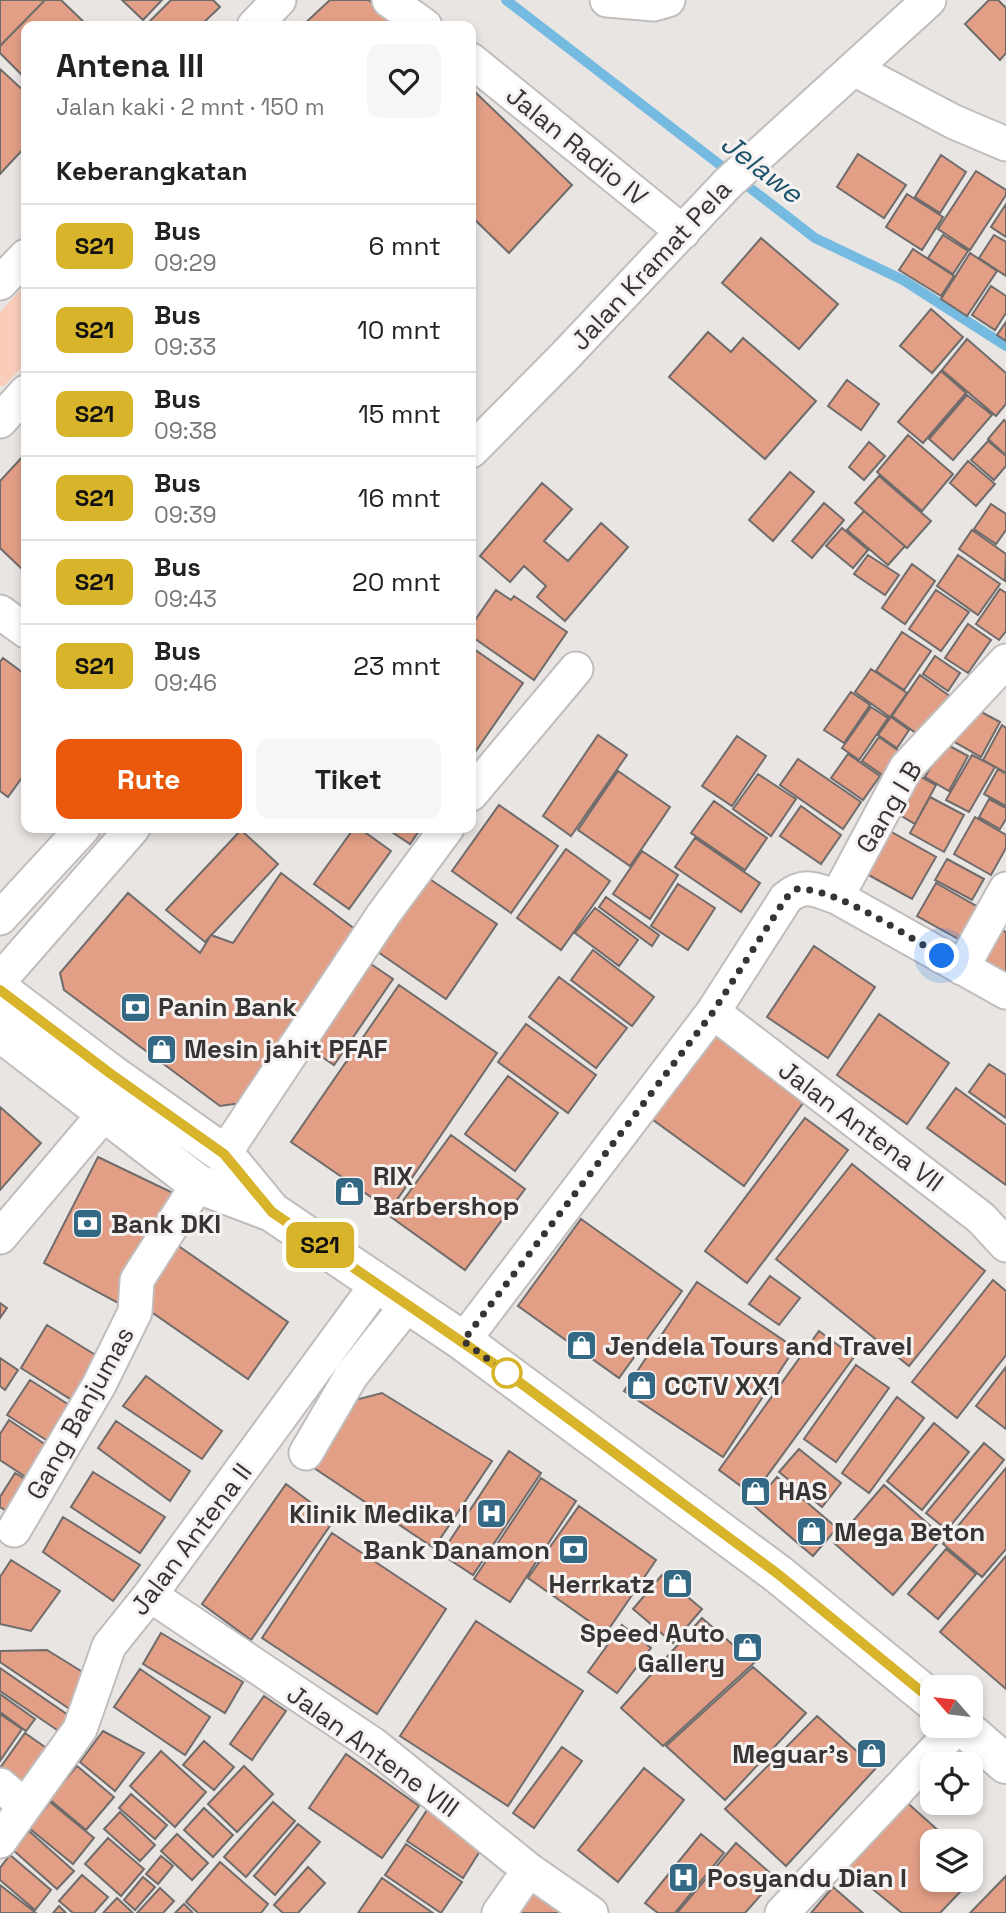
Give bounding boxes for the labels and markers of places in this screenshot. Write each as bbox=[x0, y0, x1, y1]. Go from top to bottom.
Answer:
bank icon: Panin Bank bbox=[118, 990, 152, 1024]
place label: Panin Bank bbox=[158, 990, 297, 1024]
shop icon: Mesin jahit PFAF bbox=[144, 1032, 178, 1066]
place label: Mesin jahit PFAF bbox=[184, 1032, 387, 1066]
place label: RIX Barbershop bbox=[373, 1159, 519, 1223]
shop icon: RIX Barbershop bbox=[333, 1174, 367, 1208]
bank icon: Bank DKI bbox=[71, 1207, 105, 1241]
place label: Bank DKI bbox=[111, 1207, 221, 1241]
shop icon: Jendela Tours and Travel bbox=[565, 1329, 599, 1363]
place label: Jendela Tours and Travel bbox=[605, 1329, 912, 1363]
unlabelled marker bbox=[492, 1358, 522, 1388]
shop icon: CCTV XX1 bbox=[624, 1369, 658, 1403]
place label: CCTV XX1 bbox=[664, 1369, 780, 1403]
shop icon: HAS bbox=[738, 1474, 772, 1508]
place label: HAS bbox=[778, 1474, 827, 1508]
place label: Klinik Medika I bbox=[289, 1497, 468, 1531]
hospital icon: Klinik Medika I bbox=[474, 1497, 508, 1531]
shop icon: Mega Beton bbox=[794, 1515, 828, 1549]
place label: Mega Beton bbox=[834, 1515, 985, 1549]
place label: Bank Danamon bbox=[363, 1533, 550, 1567]
bank icon: Bank Danamon bbox=[556, 1533, 590, 1567]
place label: Herrkatz bbox=[549, 1567, 655, 1601]
shop icon: Herrkatz bbox=[661, 1567, 695, 1601]
place label: Speed Auto Gallery bbox=[580, 1616, 725, 1680]
shop icon: Speed Auto Gallery bbox=[731, 1631, 765, 1665]
place label: Meguar's bbox=[732, 1737, 849, 1771]
shop icon: Meguar's bbox=[855, 1737, 889, 1771]
hospital icon: Posyandu Dian I bbox=[667, 1861, 701, 1895]
place label: Posyandu Dian I bbox=[707, 1861, 907, 1895]

